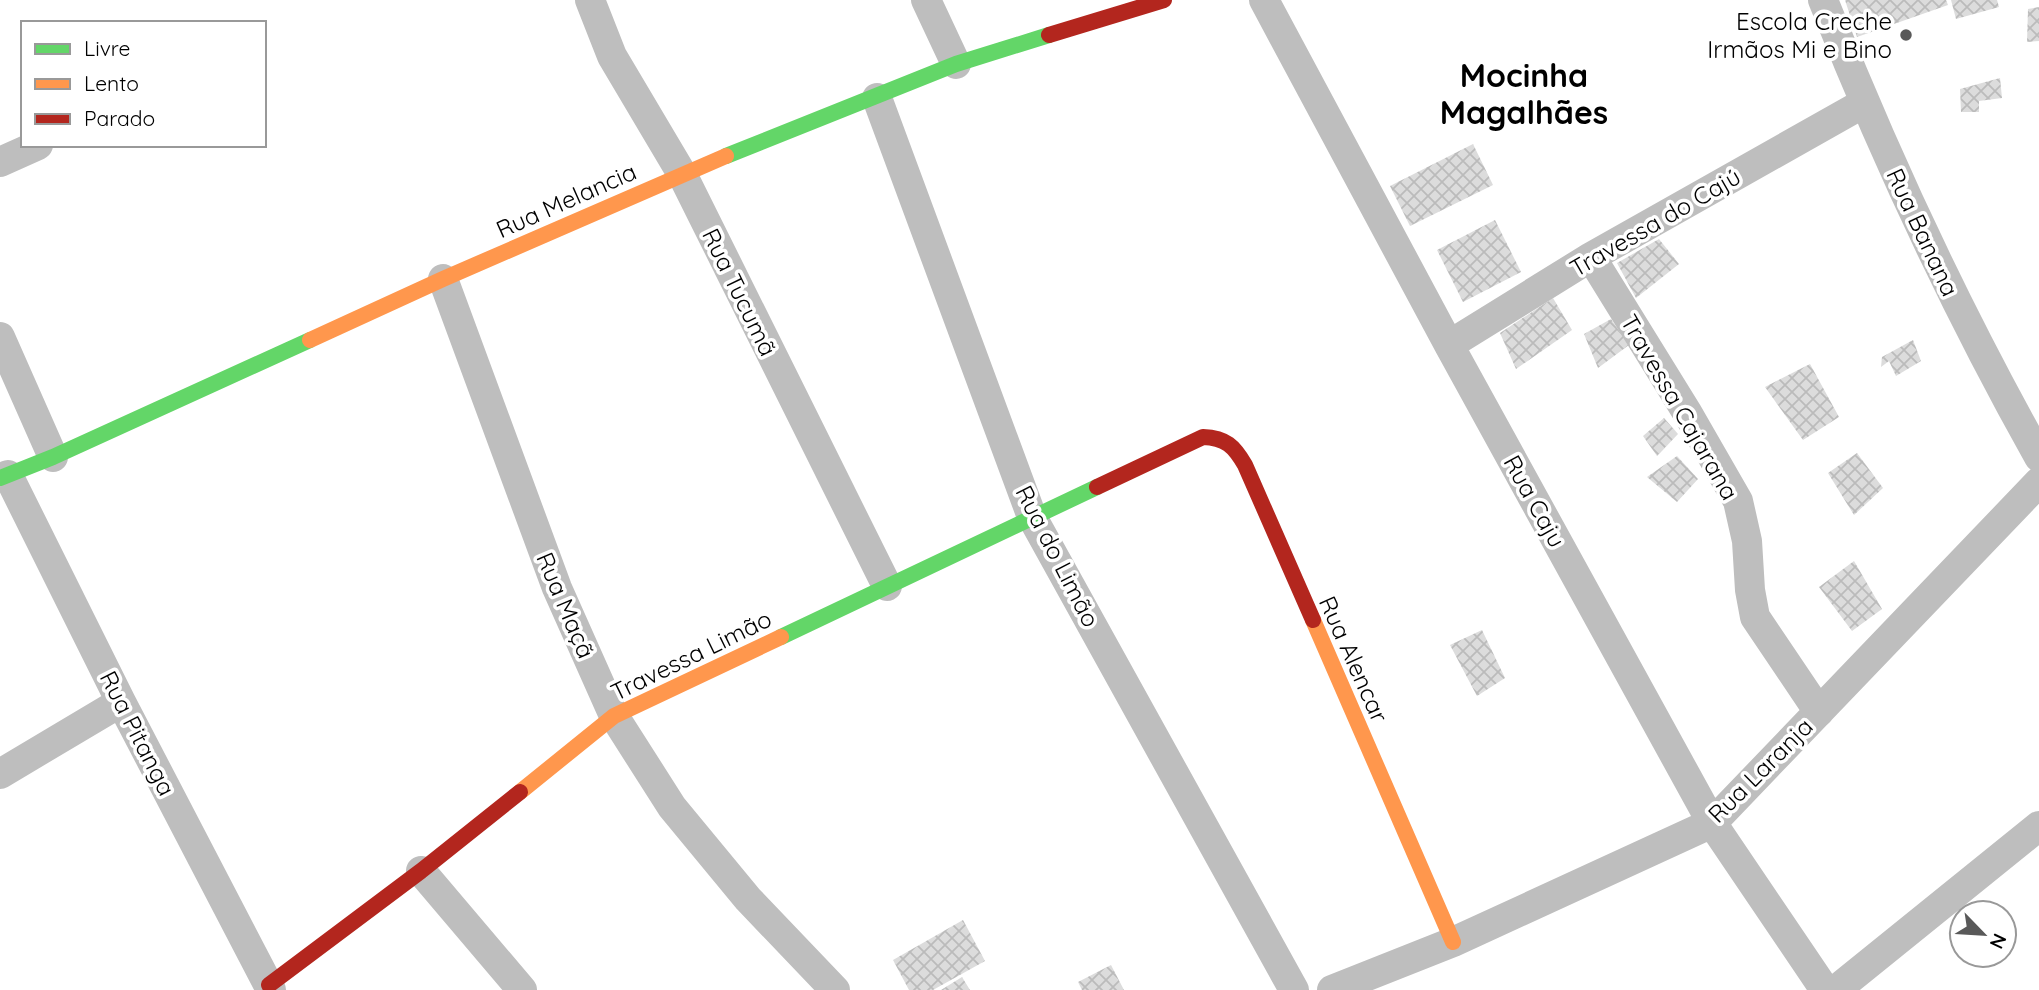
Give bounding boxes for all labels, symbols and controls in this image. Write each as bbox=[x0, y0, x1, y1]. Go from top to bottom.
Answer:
place label: Escola Creche Irmãos Mi e Bino bbox=[1707, 6, 1892, 64]
legend bbox=[21, 21, 266, 147]
marker: Escola Creche Irmãos Mi e Bino bbox=[1898, 27, 1914, 43]
text: Livre bbox=[84, 35, 130, 61]
district label: Mocinha Magalhães bbox=[1440, 55, 1608, 132]
text: Lento bbox=[84, 70, 139, 96]
text: Parado bbox=[84, 105, 155, 131]
street label: Rua Melancia bbox=[491, 156, 641, 244]
street label: Travessa do Cajú bbox=[1564, 161, 1746, 283]
street label: Rua Banana bbox=[1880, 163, 1966, 301]
street label: Rua Tucumã bbox=[696, 223, 784, 361]
street label: Travessa Cajarana bbox=[1615, 309, 1745, 505]
street label: Rua Caju bbox=[1497, 450, 1573, 552]
street label: Rua do Limão bbox=[1009, 480, 1107, 632]
street label: Rua Maçã bbox=[530, 548, 602, 662]
street label: Rua Alencar bbox=[1313, 591, 1395, 727]
street label: Travessa Limão bbox=[606, 603, 776, 707]
street label: Rua Pitanga bbox=[94, 666, 182, 800]
street label: Rua Laranja bbox=[1701, 711, 1819, 829]
north arrow bbox=[1948, 899, 2018, 969]
text: N bbox=[1985, 930, 2012, 953]

